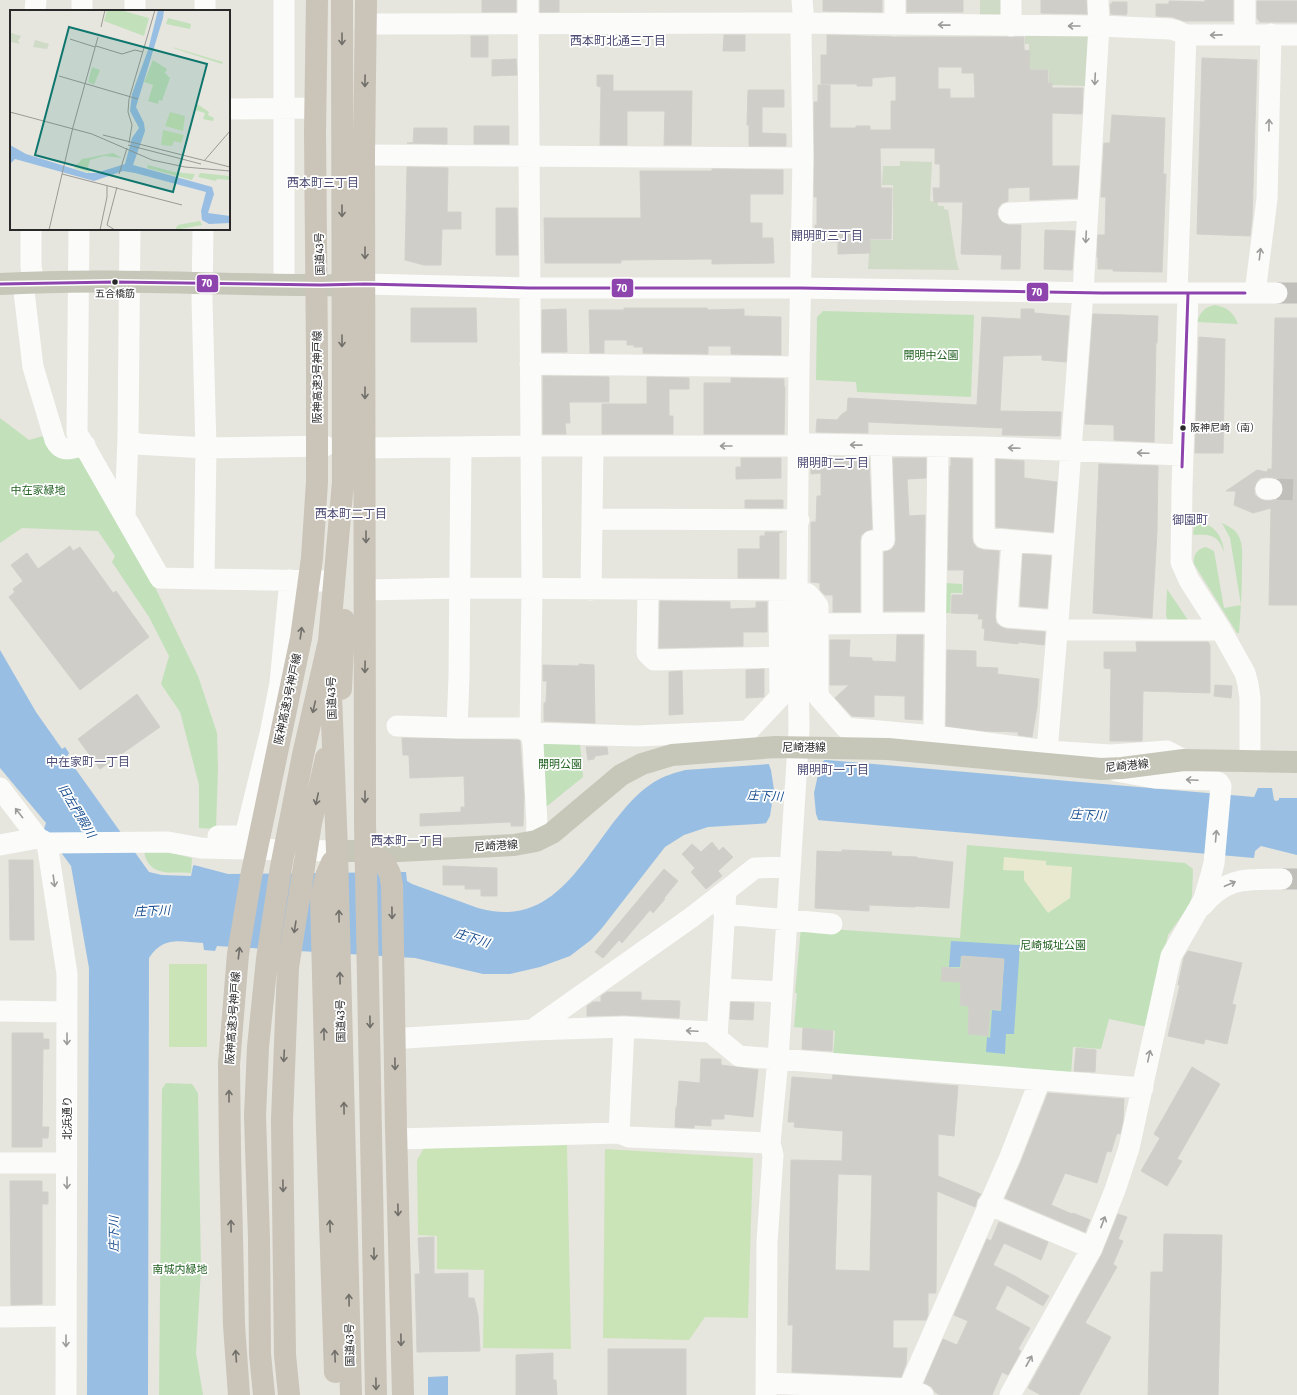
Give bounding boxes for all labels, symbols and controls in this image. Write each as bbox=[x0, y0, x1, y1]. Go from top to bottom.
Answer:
inset map bbox=[10, 10, 230, 230]
one-way arrow bbox=[938, 21, 951, 29]
one-way arrow bbox=[1068, 22, 1081, 30]
one-way arrow bbox=[1210, 31, 1223, 39]
one-way arrow bbox=[338, 32, 346, 45]
district label: 西本町北通三丁目 bbox=[570, 34, 666, 48]
one-way arrow bbox=[1092, 72, 1099, 85]
one-way arrow bbox=[361, 74, 369, 87]
one-way arrow bbox=[1265, 119, 1273, 132]
district label: 西本町三丁目 bbox=[287, 176, 359, 190]
one-way arrow bbox=[338, 204, 346, 217]
district label: 開明町三丁目 bbox=[791, 229, 863, 243]
one-way arrow bbox=[1082, 230, 1089, 243]
street label: 国道43号 bbox=[313, 232, 327, 276]
one-way arrow bbox=[361, 246, 368, 259]
one-way arrow bbox=[1256, 248, 1264, 261]
line badge: 70 bbox=[196, 274, 219, 293]
marker: 五合橋筋 bbox=[110, 277, 120, 287]
text: 70 bbox=[202, 277, 212, 290]
line badge: 70 bbox=[611, 278, 634, 298]
text: 70 bbox=[617, 282, 627, 295]
line badge: 70 bbox=[1026, 282, 1049, 302]
text: 70 bbox=[1032, 286, 1042, 299]
place label: 五合橋筋 bbox=[95, 288, 135, 300]
street label: 阪神高速3号神戸線 bbox=[311, 331, 324, 423]
one-way arrow bbox=[338, 334, 346, 347]
park label: 開明中公園 bbox=[904, 349, 959, 362]
one-way arrow bbox=[361, 386, 369, 399]
place label: 阪神尼崎（南） bbox=[1190, 422, 1260, 434]
marker: 阪神尼崎（南） bbox=[1178, 423, 1188, 433]
one-way arrow bbox=[850, 441, 863, 448]
one-way arrow bbox=[720, 442, 733, 450]
one-way arrow bbox=[1008, 445, 1021, 452]
one-way arrow bbox=[1137, 449, 1150, 457]
district label: 開明町二丁目 bbox=[797, 456, 869, 470]
park label: 中在家緑地 bbox=[11, 484, 66, 497]
district label: 西本町二丁目 bbox=[315, 507, 387, 521]
district label: 御園町 bbox=[1172, 513, 1208, 527]
one-way arrow bbox=[362, 530, 370, 543]
one-way arrow bbox=[297, 627, 305, 640]
street label: 阪神高速3号神戸線 bbox=[272, 652, 304, 746]
one-way arrow bbox=[361, 660, 369, 673]
street label: 国道43号 bbox=[325, 676, 339, 720]
one-way arrow bbox=[310, 700, 317, 713]
street label: 尼崎港線 bbox=[782, 741, 826, 754]
district label: 中在家町一丁目 bbox=[46, 755, 130, 769]
street label: 尼崎港線 bbox=[1104, 757, 1150, 775]
park label: 開明公園 bbox=[538, 758, 582, 771]
district label: 開明町一丁目 bbox=[797, 763, 869, 777]
one-way arrow bbox=[1186, 776, 1199, 783]
water label: 旧左門殿川 bbox=[56, 782, 99, 842]
water label: 庄下川 bbox=[747, 788, 785, 804]
one-way arrow bbox=[361, 790, 369, 803]
one-way arrow bbox=[312, 792, 320, 805]
water label: 庄下川 bbox=[1070, 807, 1108, 823]
one-way arrow bbox=[15, 808, 23, 819]
one-way arrow bbox=[1212, 830, 1220, 843]
district label: 西本町一丁目 bbox=[371, 834, 443, 848]
street label: 尼崎港線 bbox=[474, 838, 518, 854]
one-way arrow bbox=[50, 875, 58, 888]
one-way arrow bbox=[1224, 880, 1236, 887]
water label: 庄下川 bbox=[134, 903, 172, 919]
one-way arrow bbox=[388, 906, 396, 919]
one-way arrow bbox=[335, 910, 343, 923]
one-way arrow bbox=[290, 920, 298, 933]
water label: 庄下川 bbox=[453, 926, 493, 951]
park label: 尼崎城址公園 bbox=[1020, 939, 1086, 952]
one-way arrow bbox=[235, 947, 243, 960]
street label: 阪神高速3号神戸線 bbox=[223, 971, 243, 1065]
one-way arrow bbox=[337, 972, 344, 985]
street label: 国道43号 bbox=[334, 999, 348, 1043]
one-way arrow bbox=[366, 1015, 373, 1028]
one-way arrow bbox=[320, 1028, 328, 1041]
one-way arrow bbox=[686, 1028, 699, 1035]
one-way arrow bbox=[63, 1032, 71, 1045]
one-way arrow bbox=[280, 1049, 287, 1062]
one-way arrow bbox=[1146, 1050, 1154, 1063]
one-way arrow bbox=[391, 1057, 399, 1070]
one-way arrow bbox=[225, 1090, 233, 1103]
street label: 北浜通り bbox=[61, 1096, 74, 1140]
one-way arrow bbox=[340, 1102, 348, 1115]
one-way arrow bbox=[63, 1176, 71, 1189]
one-way arrow bbox=[279, 1179, 287, 1192]
one-way arrow bbox=[394, 1203, 402, 1216]
water label: 庄下川 bbox=[107, 1214, 121, 1252]
one-way arrow bbox=[1099, 1216, 1107, 1228]
one-way arrow bbox=[227, 1220, 235, 1233]
one-way arrow bbox=[326, 1220, 334, 1233]
one-way arrow bbox=[370, 1247, 377, 1260]
park label: 南城内緑地 bbox=[153, 1263, 208, 1276]
one-way arrow bbox=[345, 1294, 352, 1307]
street label: 国道43号 bbox=[343, 1323, 357, 1367]
one-way arrow bbox=[398, 1333, 405, 1346]
one-way arrow bbox=[62, 1334, 70, 1347]
one-way arrow bbox=[233, 1350, 240, 1363]
one-way arrow bbox=[331, 1350, 339, 1363]
one-way arrow bbox=[1025, 1355, 1033, 1367]
one-way arrow bbox=[372, 1377, 380, 1390]

